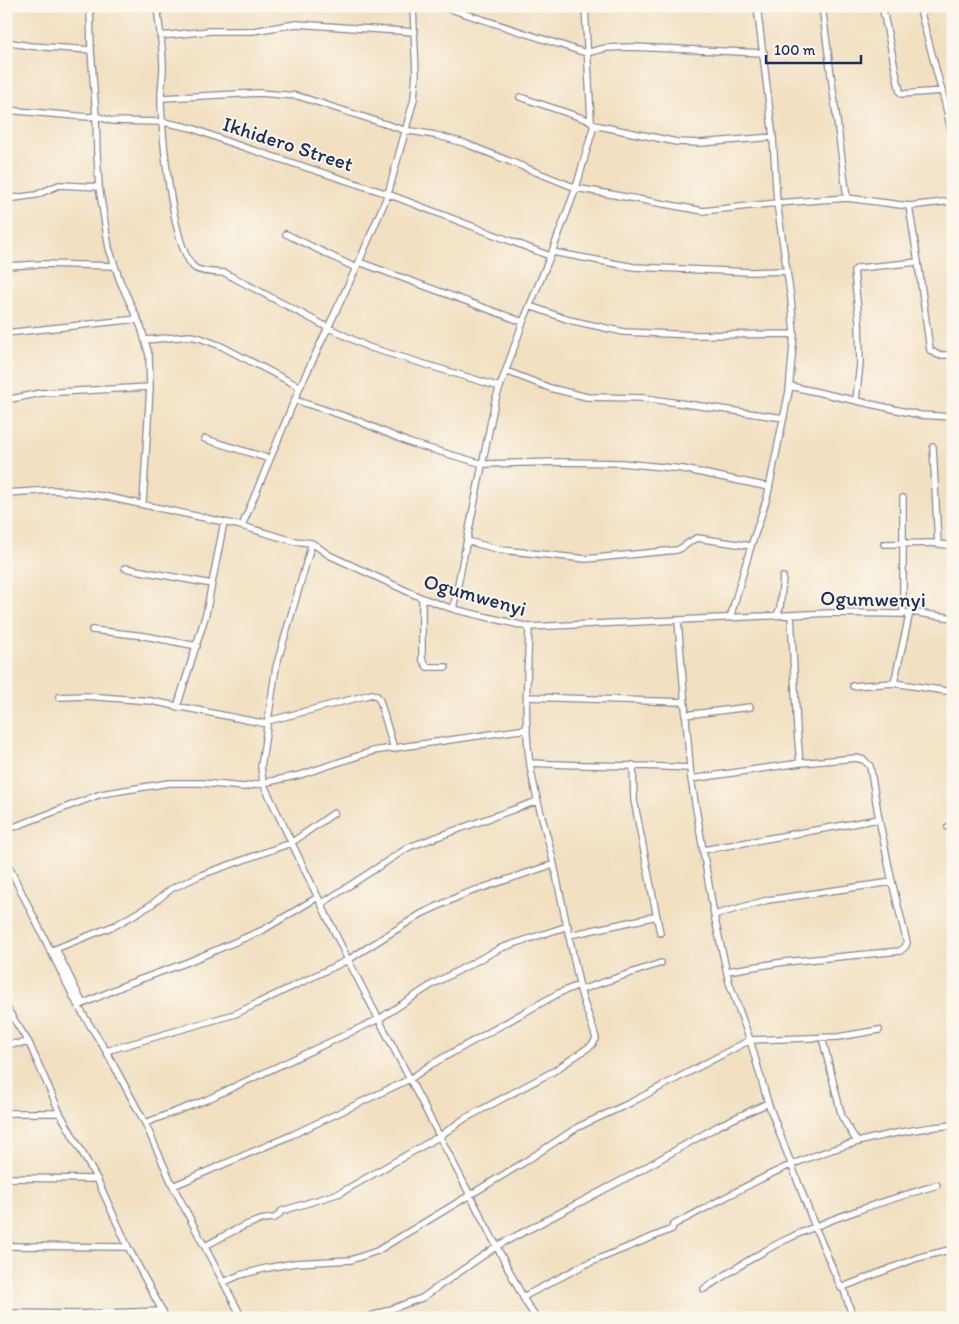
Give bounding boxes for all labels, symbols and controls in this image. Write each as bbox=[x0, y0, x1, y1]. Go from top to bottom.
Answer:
scale bar bbox=[766, 32, 862, 64]
text: 100 m bbox=[774, 41, 816, 59]
street label: Ikhidero Street bbox=[220, 111, 357, 176]
street label: Ogumwenyi bbox=[421, 568, 529, 621]
street label: Ogumwenyi bbox=[820, 585, 926, 612]

